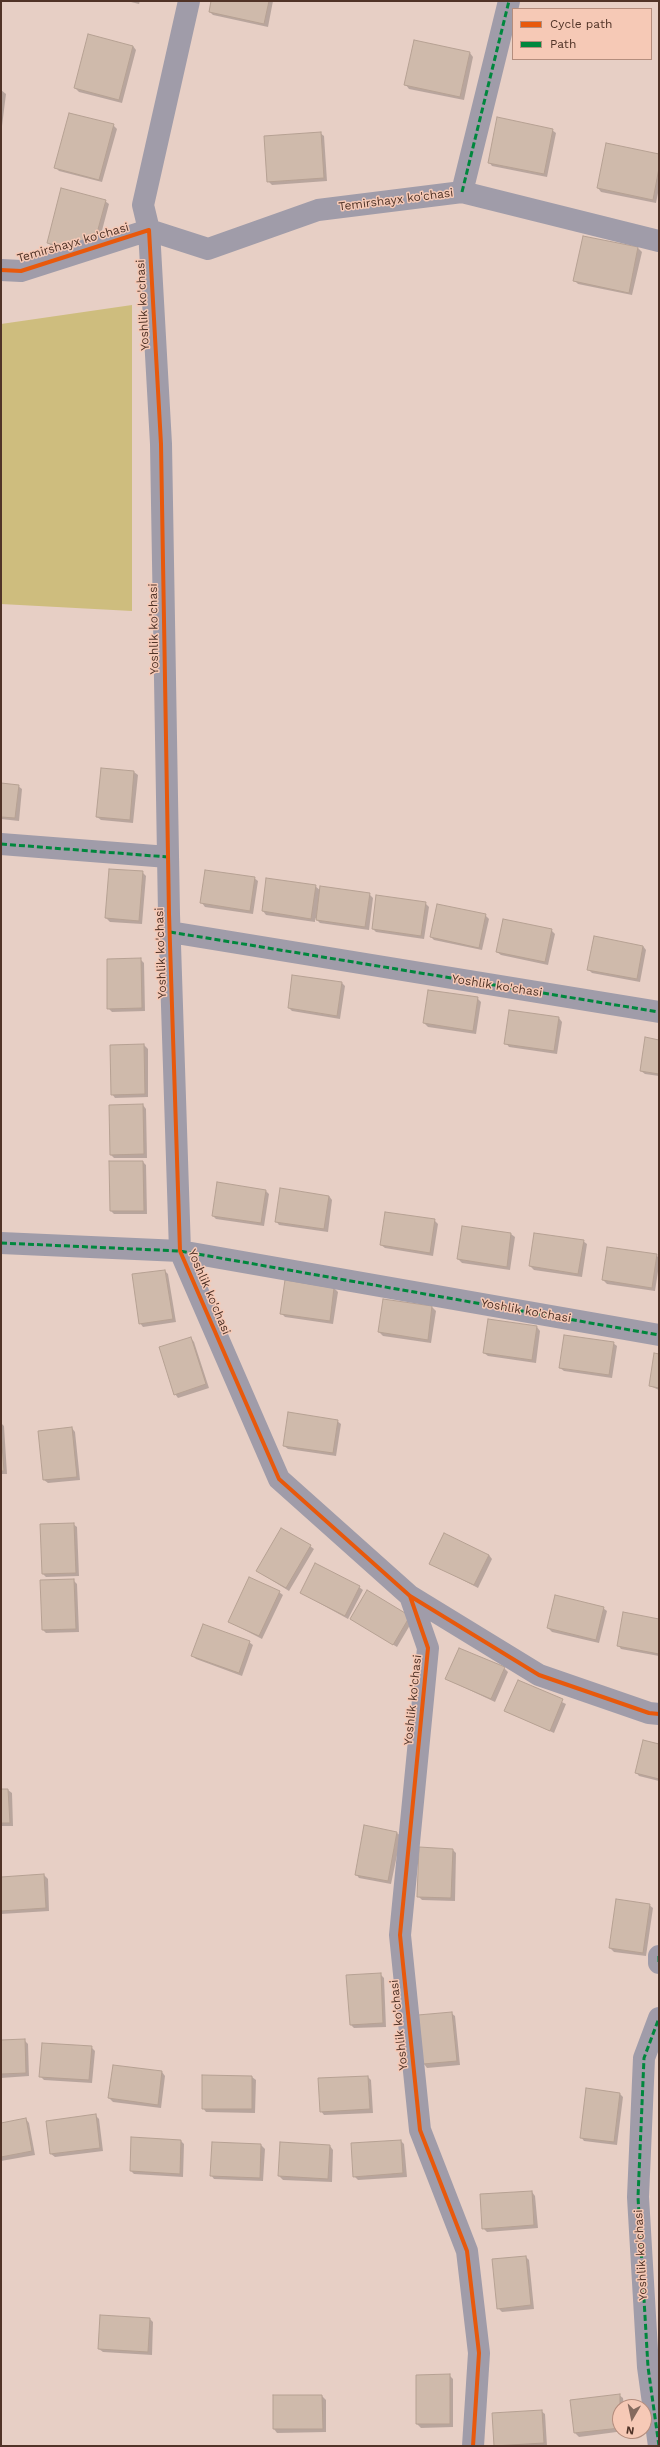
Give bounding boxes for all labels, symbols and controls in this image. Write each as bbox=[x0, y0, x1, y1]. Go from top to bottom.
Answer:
legend bbox=[512, 8, 652, 60]
text: Cycle path bbox=[550, 17, 612, 31]
text: Path bbox=[550, 37, 576, 51]
street label: Temirshayx ko'chasi bbox=[338, 186, 454, 214]
street label: Temirshayx ko'chasi bbox=[15, 220, 131, 266]
street label: Yoshlik ko'chasi bbox=[133, 259, 153, 351]
street label: Yoshlik ko'chasi bbox=[146, 583, 162, 675]
street label: Yoshlik ko'chasi bbox=[152, 907, 170, 999]
street label: Yoshlik ko'chasi bbox=[451, 972, 543, 1000]
street label: Yoshlik ko'chasi bbox=[185, 1247, 233, 1337]
street label: Yoshlik ko'chasi bbox=[480, 1296, 572, 1326]
street label: Yoshlik ko'chasi bbox=[401, 1654, 425, 1746]
street label: Yoshlik ko'chasi bbox=[387, 1979, 411, 2071]
street label: Yoshlik ko'chasi bbox=[631, 2209, 651, 2301]
north arrow bbox=[612, 2399, 652, 2439]
text: N bbox=[625, 2423, 635, 2437]

